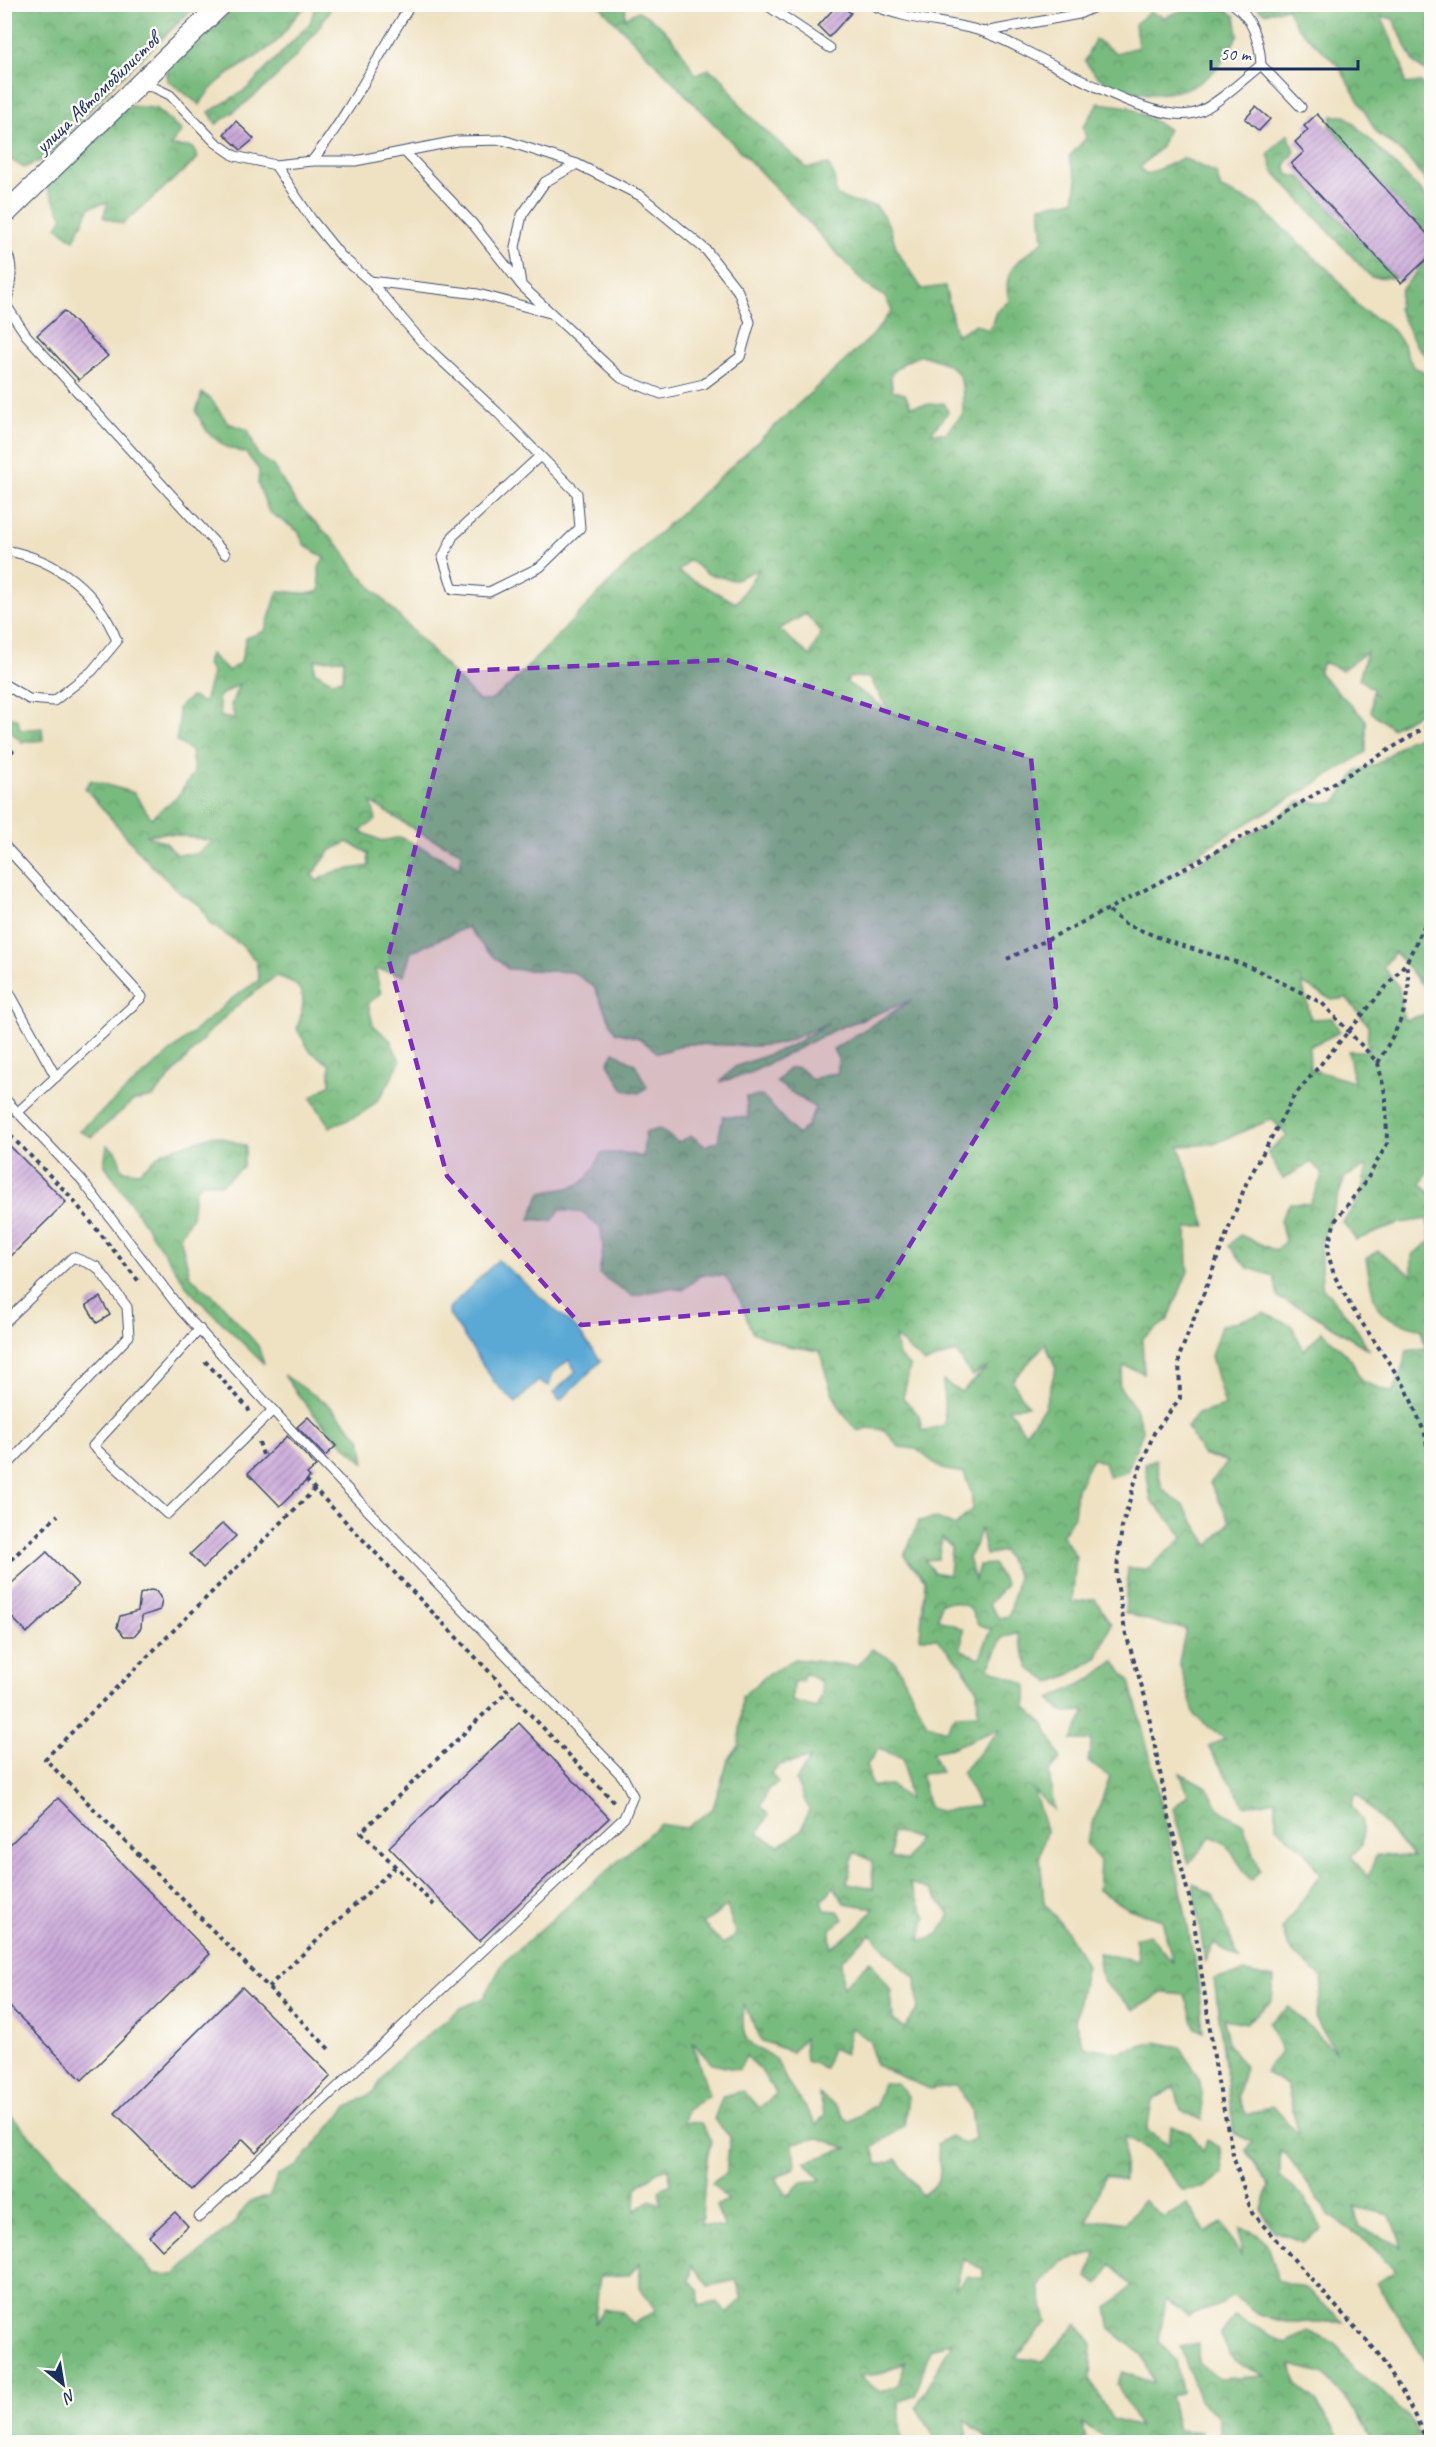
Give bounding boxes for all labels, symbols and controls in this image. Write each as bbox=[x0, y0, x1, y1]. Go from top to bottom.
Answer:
street label: улица Автомобилистов bbox=[28, 24, 168, 160]
scale bar bbox=[1211, 33, 1358, 71]
text: 50 m bbox=[1220, 43, 1253, 65]
north arrow bbox=[33, 2354, 93, 2414]
text: N bbox=[58, 2385, 79, 2409]

